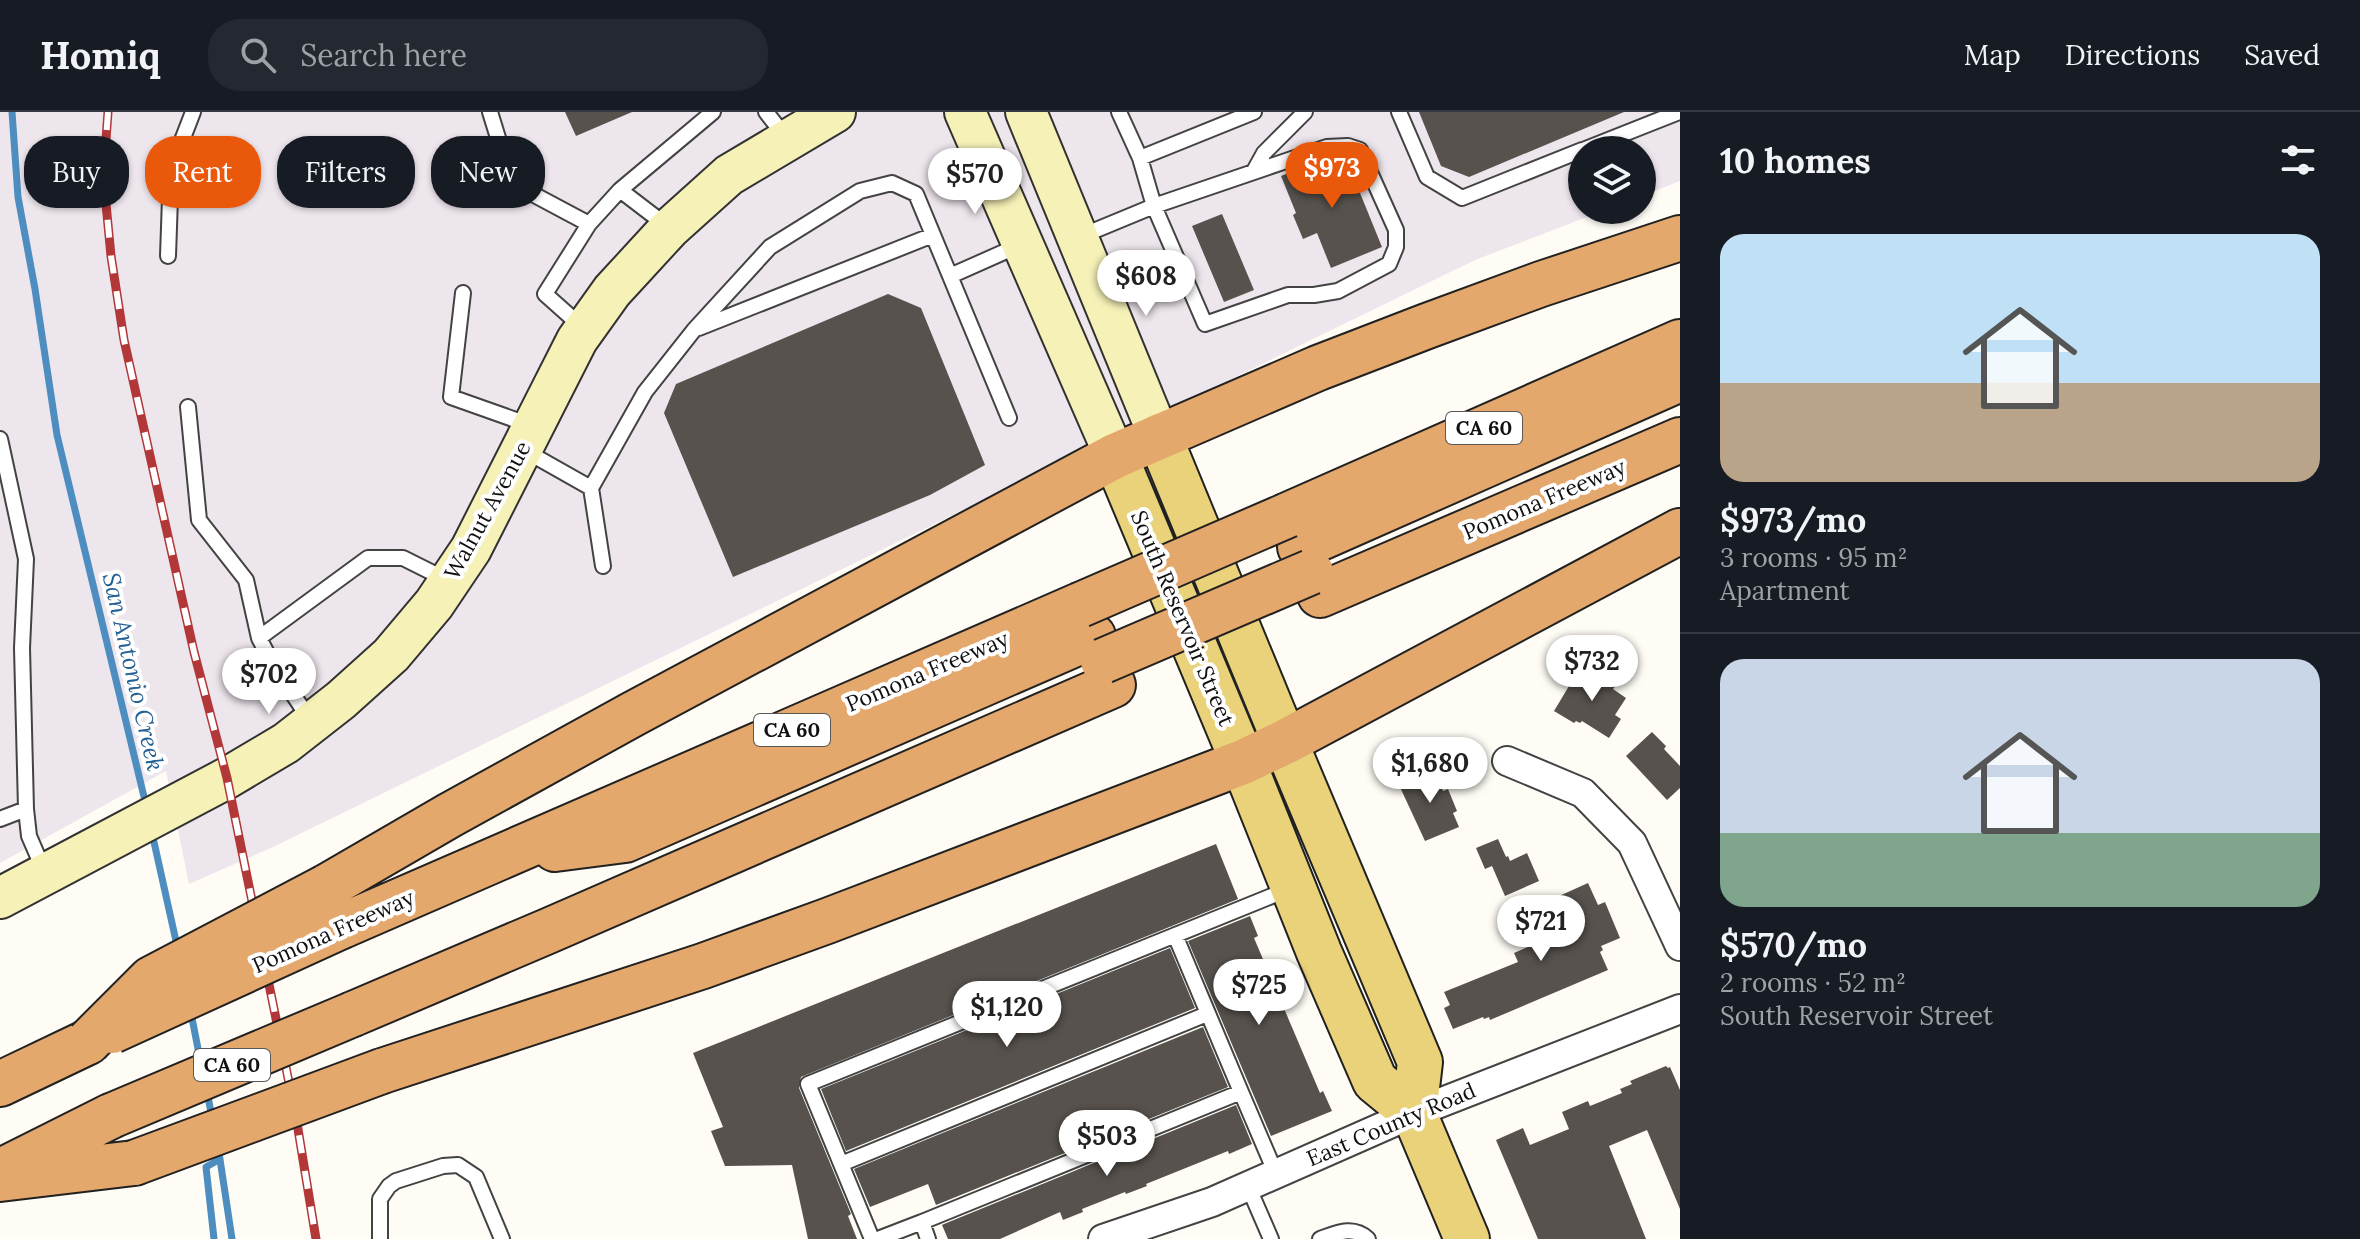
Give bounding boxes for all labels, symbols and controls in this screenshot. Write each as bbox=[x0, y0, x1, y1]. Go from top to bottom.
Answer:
search box bbox=[208, 19, 768, 91]
text: Homiq bbox=[40, 31, 160, 79]
icon: search bbox=[236, 33, 280, 77]
text: Search here bbox=[300, 36, 467, 74]
text: Map bbox=[1964, 37, 2021, 73]
text: Directions bbox=[2065, 37, 2200, 73]
text: Saved bbox=[2244, 37, 2320, 73]
chip: Buy bbox=[24, 136, 129, 208]
chip: Rent bbox=[145, 136, 261, 208]
chip: Filters bbox=[277, 136, 415, 208]
chip: New bbox=[431, 136, 545, 208]
map controls bbox=[1568, 136, 1656, 224]
button: layers bbox=[1568, 136, 1656, 224]
icon: filters bbox=[2276, 138, 2320, 182]
text: 10 homes bbox=[1720, 139, 1871, 182]
pin: $973 bbox=[1285, 142, 1379, 210]
pin: $570 bbox=[928, 148, 1022, 216]
text: $973 bbox=[1303, 151, 1361, 184]
text: $570 bbox=[946, 157, 1004, 190]
pin: $608 bbox=[1099, 250, 1193, 318]
text: $608 bbox=[1115, 259, 1177, 292]
icon: home bbox=[1948, 286, 2092, 430]
road number: CA 60 bbox=[1446, 412, 1522, 444]
street label: Walnut Avenue bbox=[437, 436, 537, 584]
street label: Pomona Freeway bbox=[1458, 452, 1630, 546]
text: $973/mo bbox=[1720, 498, 1866, 541]
street label: South Reservoir Street bbox=[1125, 506, 1241, 730]
text: 3 rooms · 95 m² bbox=[1720, 541, 1908, 574]
water label: San Antonio Creek bbox=[96, 570, 171, 774]
text: Apartment bbox=[1720, 574, 1850, 607]
street label: Pomona Freeway bbox=[841, 624, 1013, 718]
pin: $732 bbox=[1545, 635, 1639, 703]
text: $732 bbox=[1564, 644, 1620, 677]
pin: $702 bbox=[222, 648, 316, 716]
text: $702 bbox=[240, 657, 298, 690]
icon: home bbox=[1948, 711, 2092, 855]
road number: CA 60 bbox=[754, 714, 830, 746]
pin: $1,680 bbox=[1365, 737, 1495, 805]
text: $1,680 bbox=[1391, 746, 1469, 779]
street label: Pomona Freeway bbox=[248, 883, 419, 979]
pin: $721 bbox=[1494, 895, 1588, 963]
text: $721 bbox=[1515, 904, 1567, 937]
text: $570/mo bbox=[1720, 923, 1867, 966]
pin: $725 bbox=[1212, 959, 1306, 1027]
text: 2 rooms · 52 m² bbox=[1720, 966, 1906, 999]
text: $725 bbox=[1231, 968, 1287, 1001]
pin: $1,120 bbox=[942, 981, 1072, 1049]
text: $1,120 bbox=[970, 990, 1044, 1023]
text: South Reservoir Street bbox=[1720, 999, 1993, 1032]
road number: CA 60 bbox=[194, 1049, 270, 1081]
street label: East County Road bbox=[1302, 1076, 1480, 1172]
pin: $503 bbox=[1060, 1110, 1154, 1178]
text: $503 bbox=[1077, 1119, 1137, 1152]

